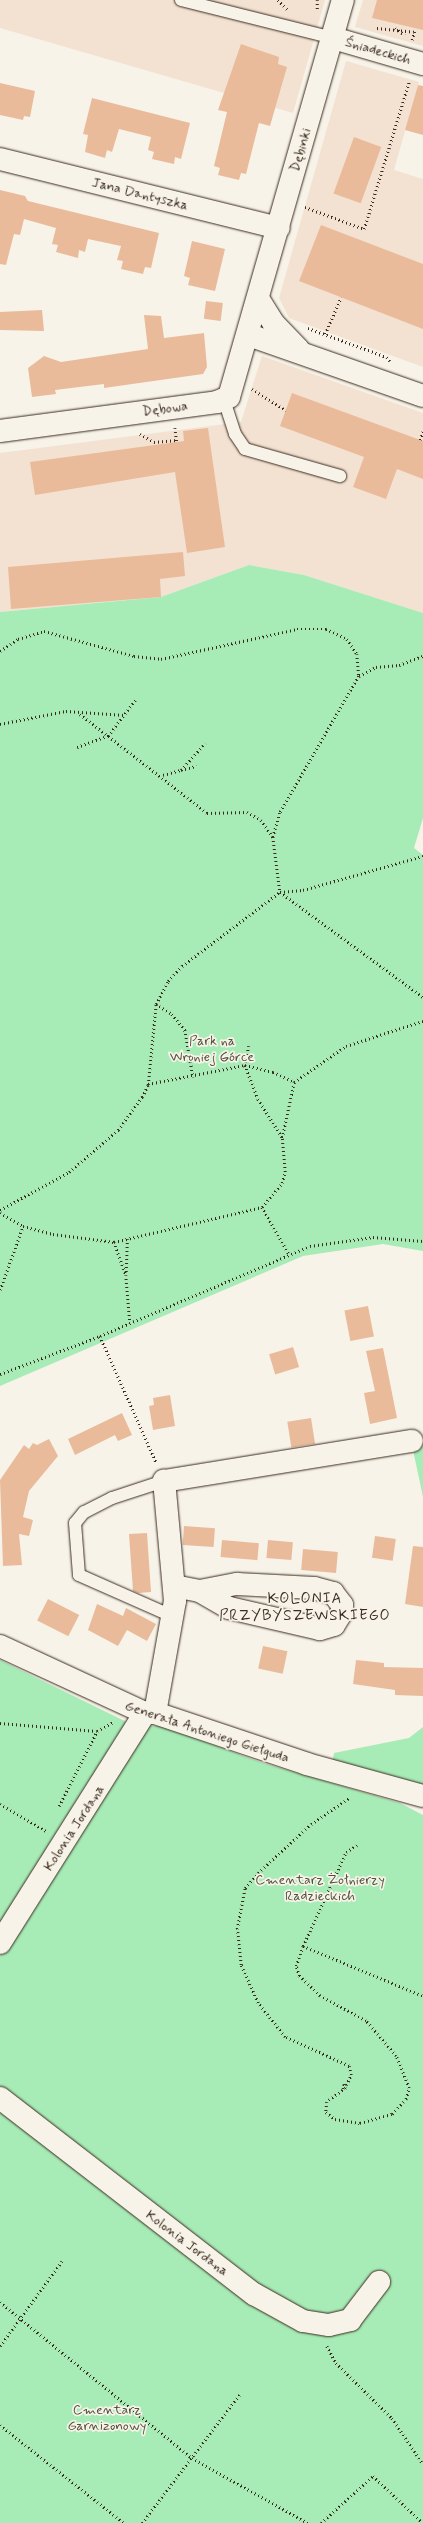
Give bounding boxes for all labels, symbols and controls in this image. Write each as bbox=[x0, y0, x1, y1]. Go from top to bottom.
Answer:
street label: Śniadeckich bbox=[343, 34, 413, 68]
street label: Dębinki bbox=[287, 126, 315, 174]
street label: Jana Dantyszka bbox=[90, 174, 190, 214]
street label: Dębowa bbox=[141, 398, 189, 420]
park label: Park na Wroniej Górce bbox=[170, 1033, 254, 1066]
district label: KOLONIA PRZYBYSZEWSKIEGO bbox=[222, 1590, 388, 1625]
street label: Generała Antoniego Giełguda bbox=[122, 1697, 292, 1767]
street label: Kolonia Jordana bbox=[40, 1782, 108, 1874]
park label: Cmentarz Żołnierzy Radzieckich bbox=[255, 1872, 385, 1904]
street label: Kolonia Jordana bbox=[142, 2206, 232, 2280]
park label: Cmentarz Garnizonowy bbox=[68, 2402, 146, 2434]

